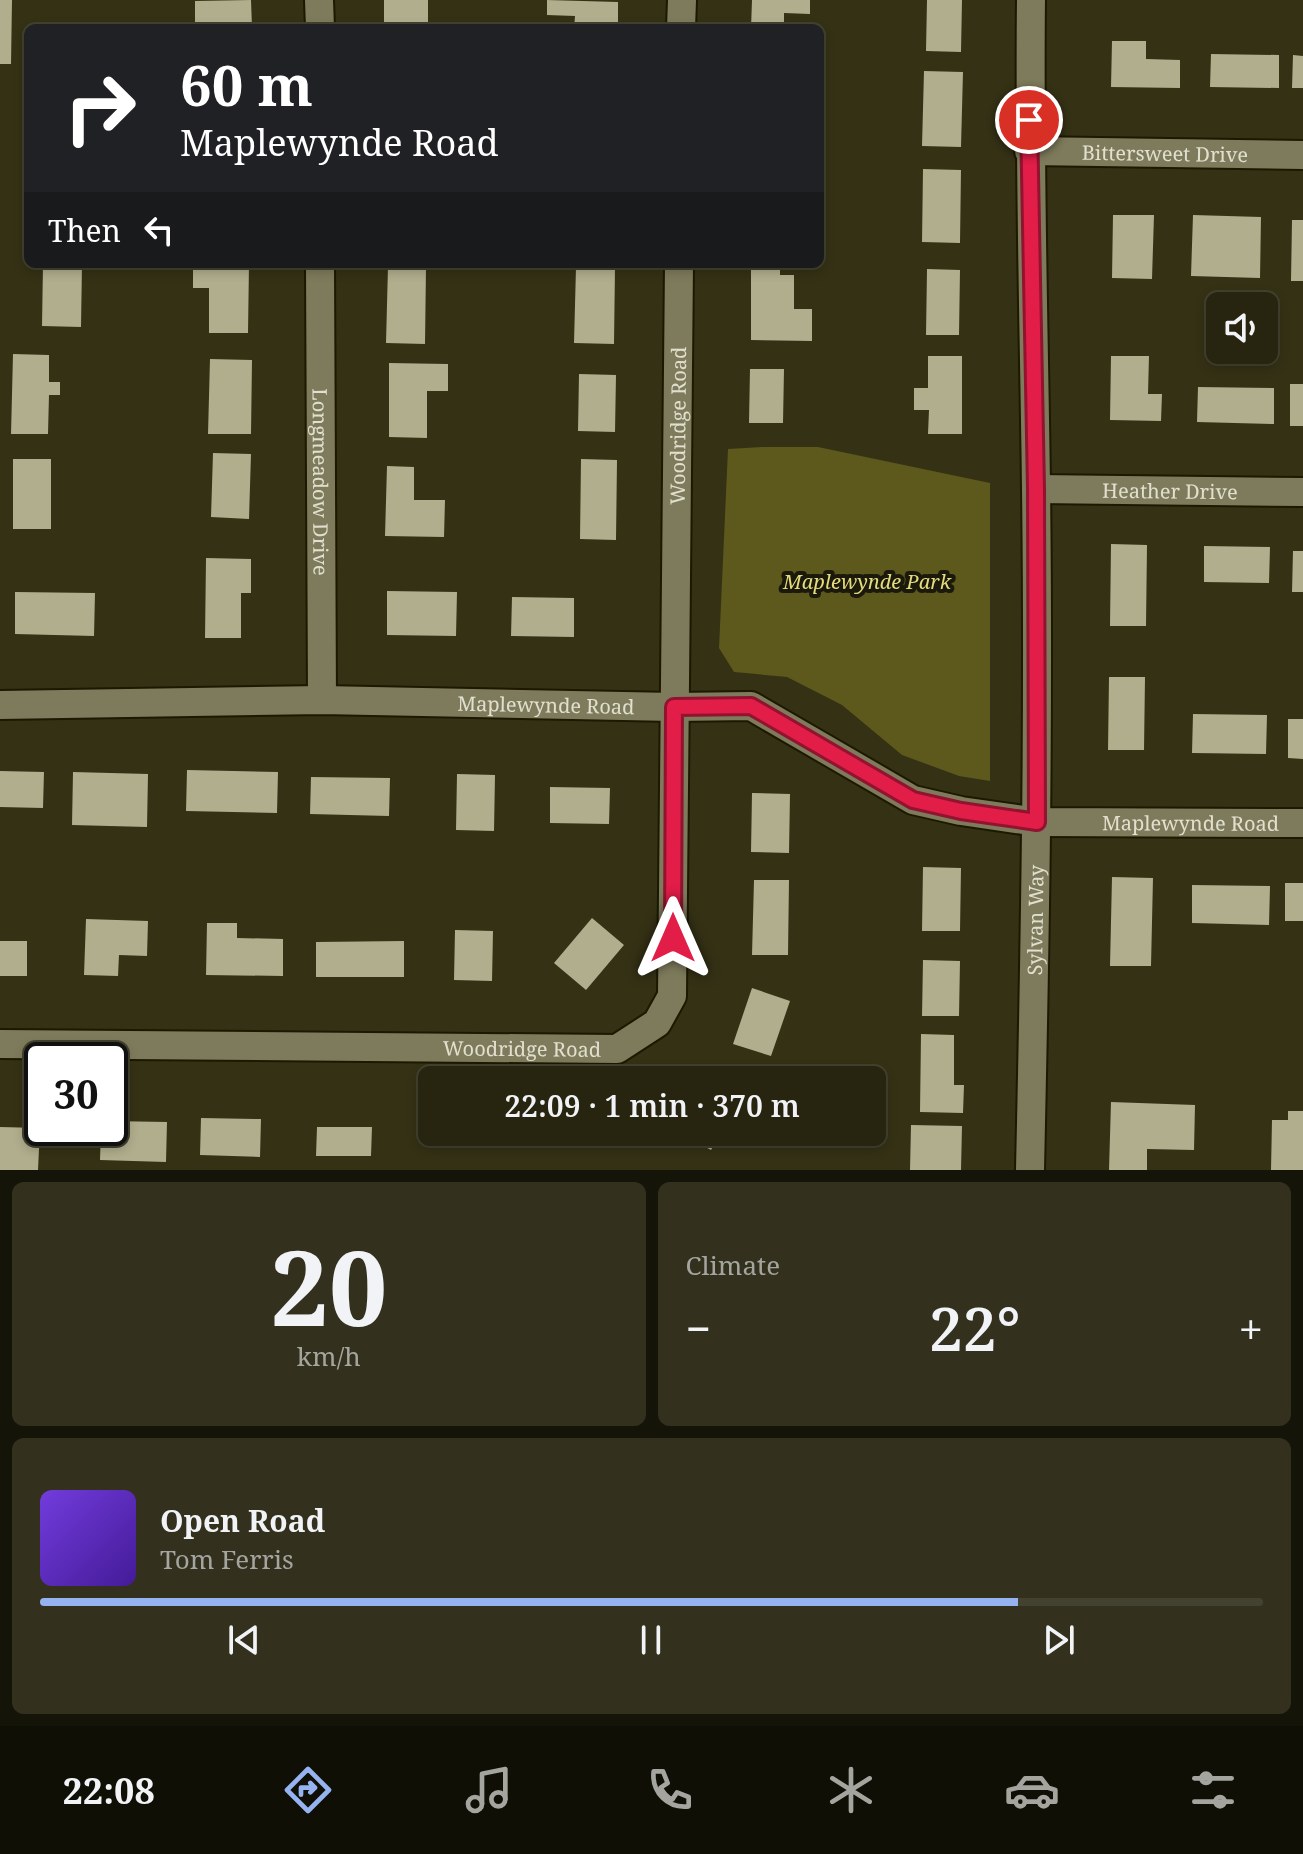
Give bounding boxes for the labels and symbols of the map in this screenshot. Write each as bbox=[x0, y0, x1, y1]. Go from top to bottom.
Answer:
pin bbox=[995, 86, 1063, 154]
street label: Bittersweet Drive bbox=[1082, 138, 1248, 168]
street label: Woodridge Road bbox=[663, 346, 692, 505]
street label: Longmeadow Drive bbox=[307, 388, 335, 576]
street label: Heather Drive bbox=[1102, 476, 1238, 505]
park label: Maplewynde Park bbox=[782, 568, 952, 595]
street label: Maplewynde Road bbox=[457, 689, 635, 720]
street label: Maplewynde Road bbox=[1102, 809, 1279, 836]
street label: Sylvan Way bbox=[1020, 864, 1049, 976]
position arrow bbox=[631, 896, 715, 980]
street label: Woodridge Road bbox=[443, 1034, 601, 1062]
speed limit sign: 30 bbox=[24, 1042, 128, 1146]

